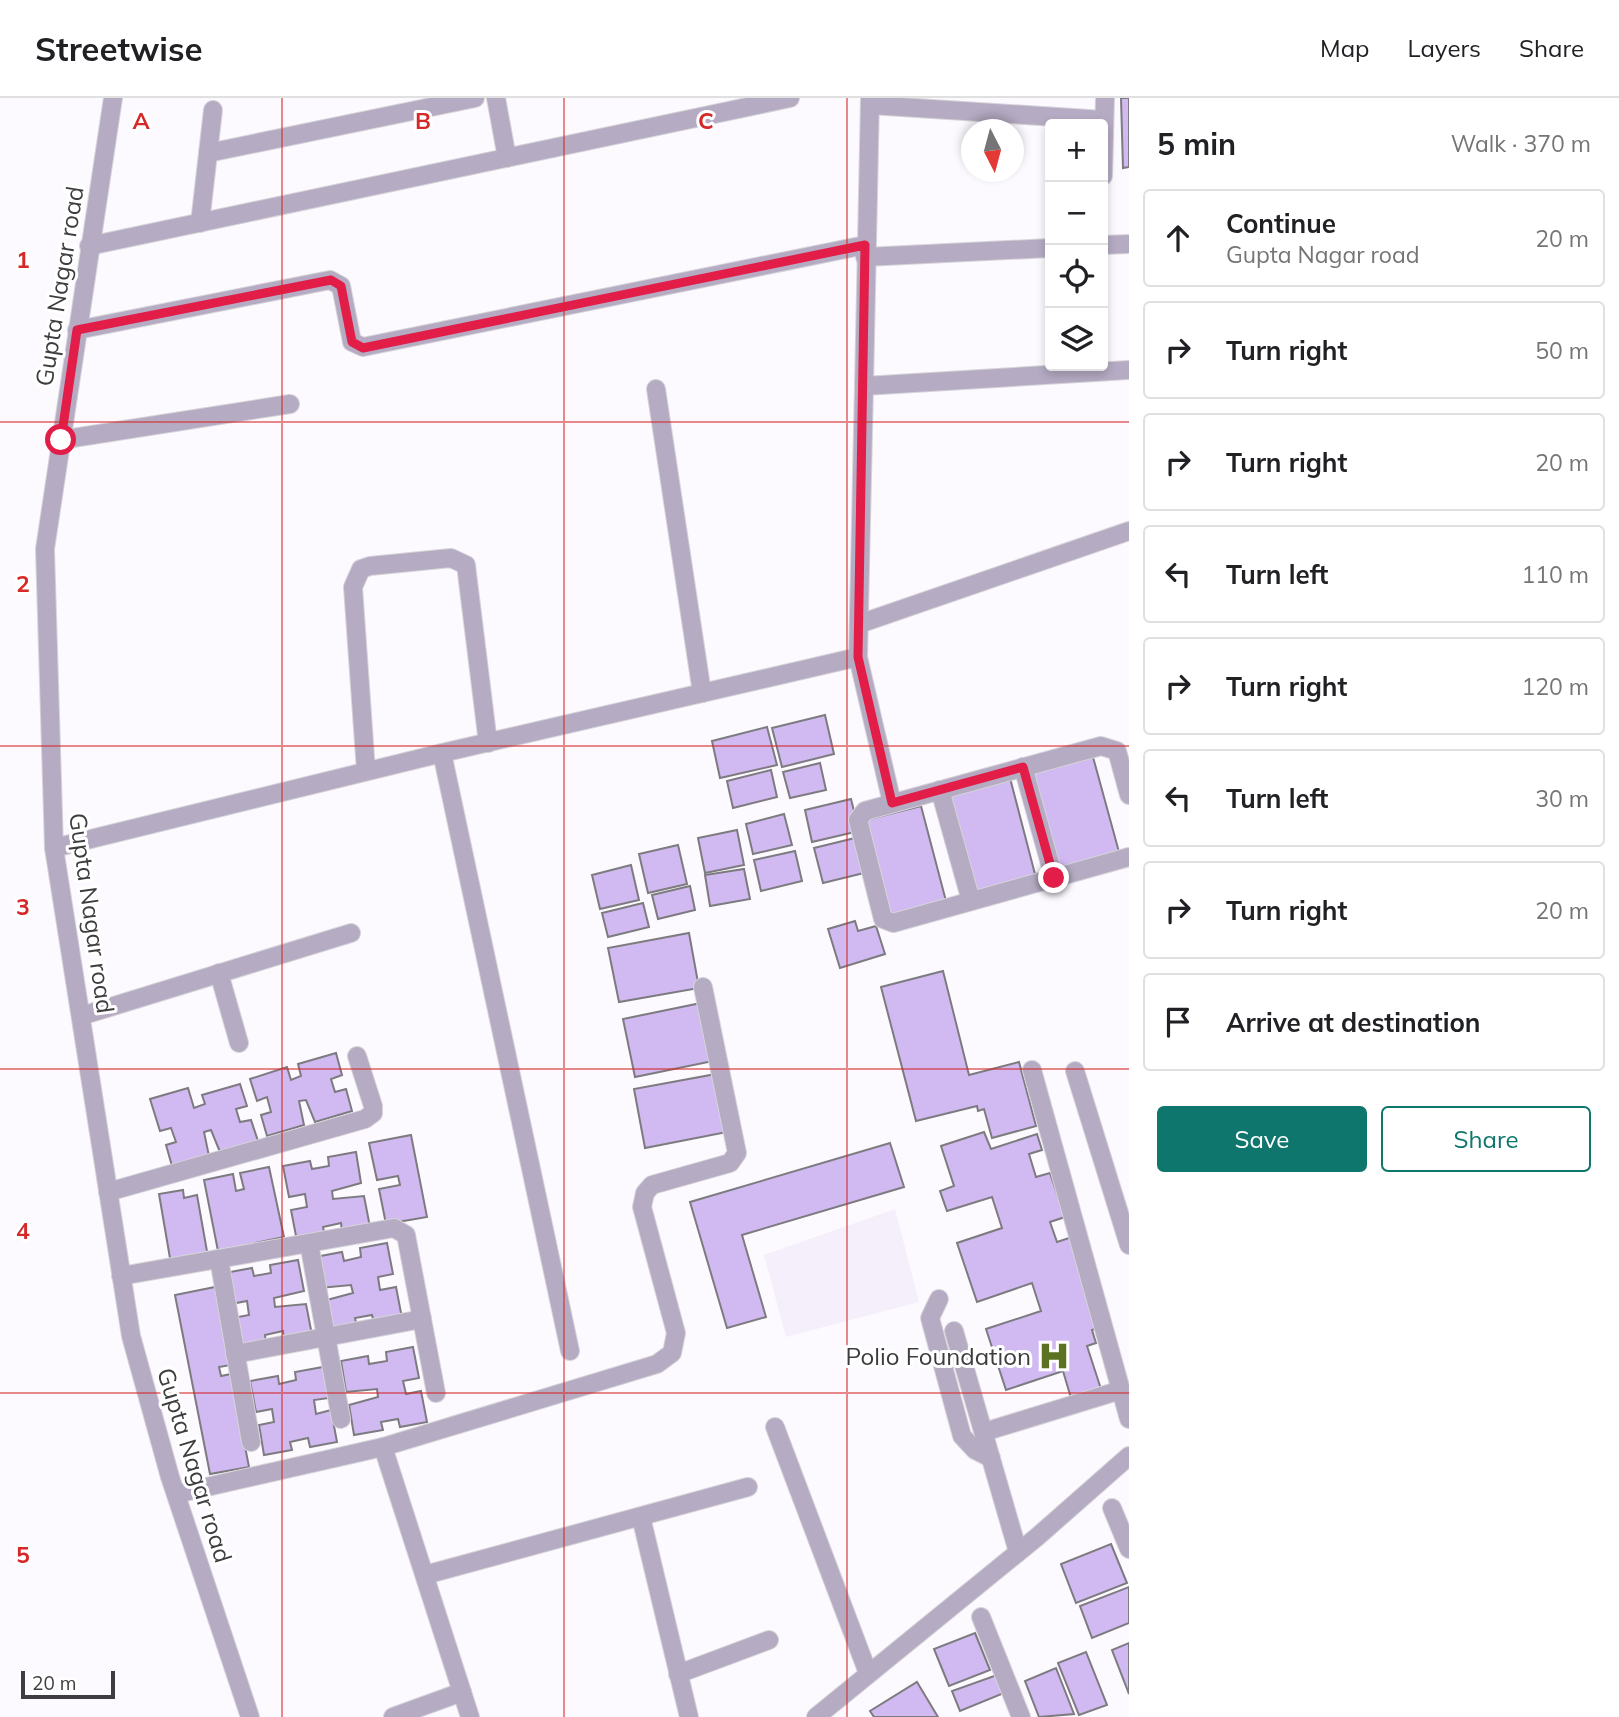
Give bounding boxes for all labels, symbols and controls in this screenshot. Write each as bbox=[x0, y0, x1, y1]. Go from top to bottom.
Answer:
text: Streetwise bbox=[35, 28, 203, 69]
text: Map bbox=[1320, 33, 1369, 63]
text: Layers bbox=[1407, 33, 1481, 63]
text: Share bbox=[1519, 33, 1584, 63]
text: A bbox=[132, 106, 150, 135]
text: B bbox=[415, 106, 431, 135]
text: C bbox=[698, 106, 714, 135]
north arrow bbox=[961, 119, 1024, 182]
map controls bbox=[1045, 119, 1108, 371]
button: + bbox=[1045, 119, 1108, 182]
text: 5 min bbox=[1157, 125, 1236, 163]
text: Walk · 370 m bbox=[1451, 129, 1591, 158]
button: − bbox=[1045, 182, 1108, 245]
street label: Gupta Nagar road bbox=[28, 184, 90, 388]
text: Continue bbox=[1226, 207, 1336, 240]
icon: ahead bbox=[1159, 219, 1197, 257]
text: 20 m bbox=[1535, 224, 1589, 253]
text: Gupta Nagar road bbox=[1226, 240, 1420, 269]
text: 1 bbox=[16, 245, 30, 274]
button: locate bbox=[1045, 245, 1108, 308]
button: layers bbox=[1045, 308, 1108, 371]
icon: right bbox=[1159, 331, 1197, 369]
text: Turn right bbox=[1226, 334, 1347, 367]
text: 50 m bbox=[1535, 336, 1589, 365]
route start bbox=[45, 424, 76, 455]
icon: right bbox=[1159, 443, 1197, 481]
text: Turn right bbox=[1226, 446, 1347, 479]
text: 20 m bbox=[1535, 448, 1589, 477]
icon: left bbox=[1159, 555, 1197, 593]
text: Turn left bbox=[1226, 558, 1328, 591]
text: 110 m bbox=[1521, 560, 1589, 589]
text: 2 bbox=[16, 569, 30, 598]
icon: right bbox=[1159, 667, 1197, 705]
text: Turn right bbox=[1226, 670, 1347, 703]
text: 120 m bbox=[1521, 672, 1589, 701]
icon: left bbox=[1159, 779, 1197, 817]
text: Turn left bbox=[1226, 782, 1328, 815]
text: 30 m bbox=[1535, 784, 1589, 813]
street label: Gupta Nagar road bbox=[63, 811, 121, 1015]
route end bbox=[1038, 862, 1069, 893]
icon: right bbox=[1159, 891, 1197, 929]
text: 3 bbox=[16, 892, 30, 921]
text: Turn right bbox=[1226, 894, 1347, 927]
text: 20 m bbox=[1535, 896, 1589, 925]
icon: arrive bbox=[1159, 1003, 1197, 1041]
text: Arrive at destination bbox=[1226, 1006, 1481, 1039]
button: Save bbox=[1157, 1106, 1367, 1172]
button: Share bbox=[1381, 1106, 1591, 1172]
text: 4 bbox=[16, 1216, 30, 1245]
hospital icon: Polio Foundation bbox=[1037, 1339, 1071, 1373]
place label: Polio Foundation bbox=[845, 1341, 1031, 1371]
street label: Gupta Nagar road bbox=[151, 1364, 239, 1566]
text: 5 bbox=[16, 1540, 30, 1569]
scale bar bbox=[21, 1668, 116, 1700]
text: 20 m bbox=[32, 1671, 76, 1695]

